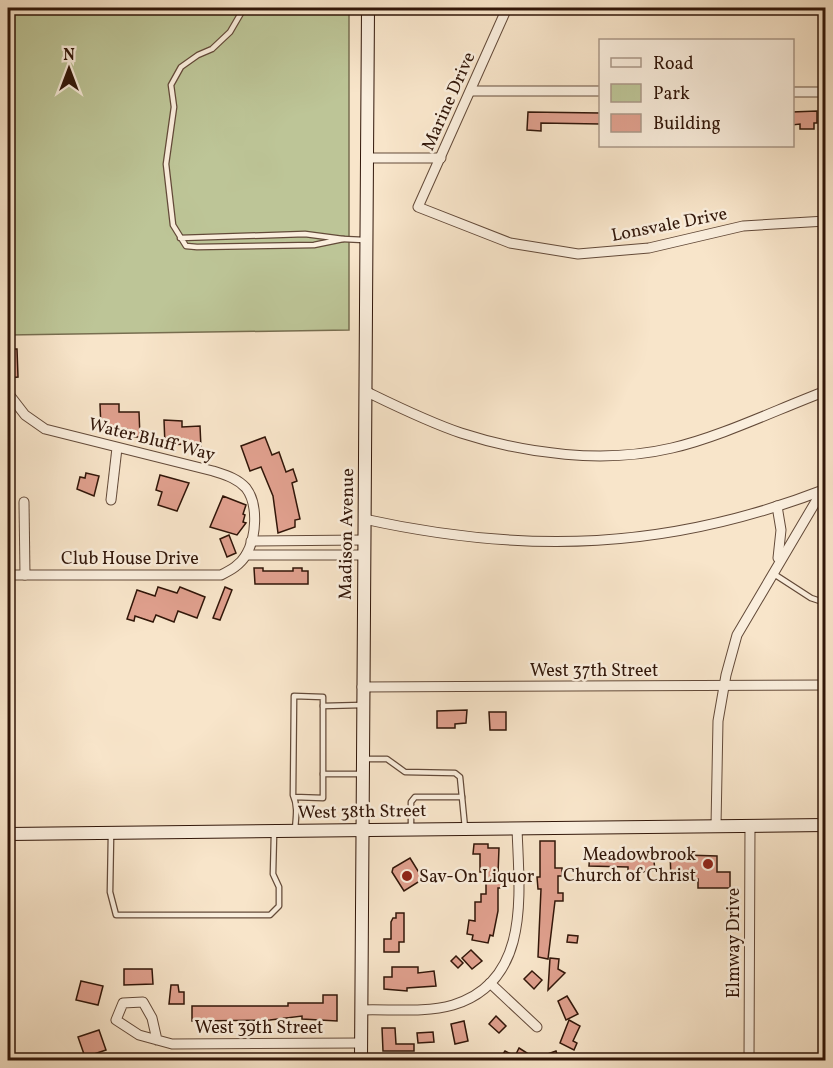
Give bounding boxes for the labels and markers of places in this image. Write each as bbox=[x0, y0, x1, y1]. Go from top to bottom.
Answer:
place label: Meadowbrook Church of Christ bbox=[563, 843, 696, 889]
marker: Meadowbrook Church of Christ bbox=[701, 857, 715, 871]
place label: Sav-On Liquor bbox=[419, 865, 535, 890]
marker: Sav-On Liquor bbox=[400, 869, 414, 883]

